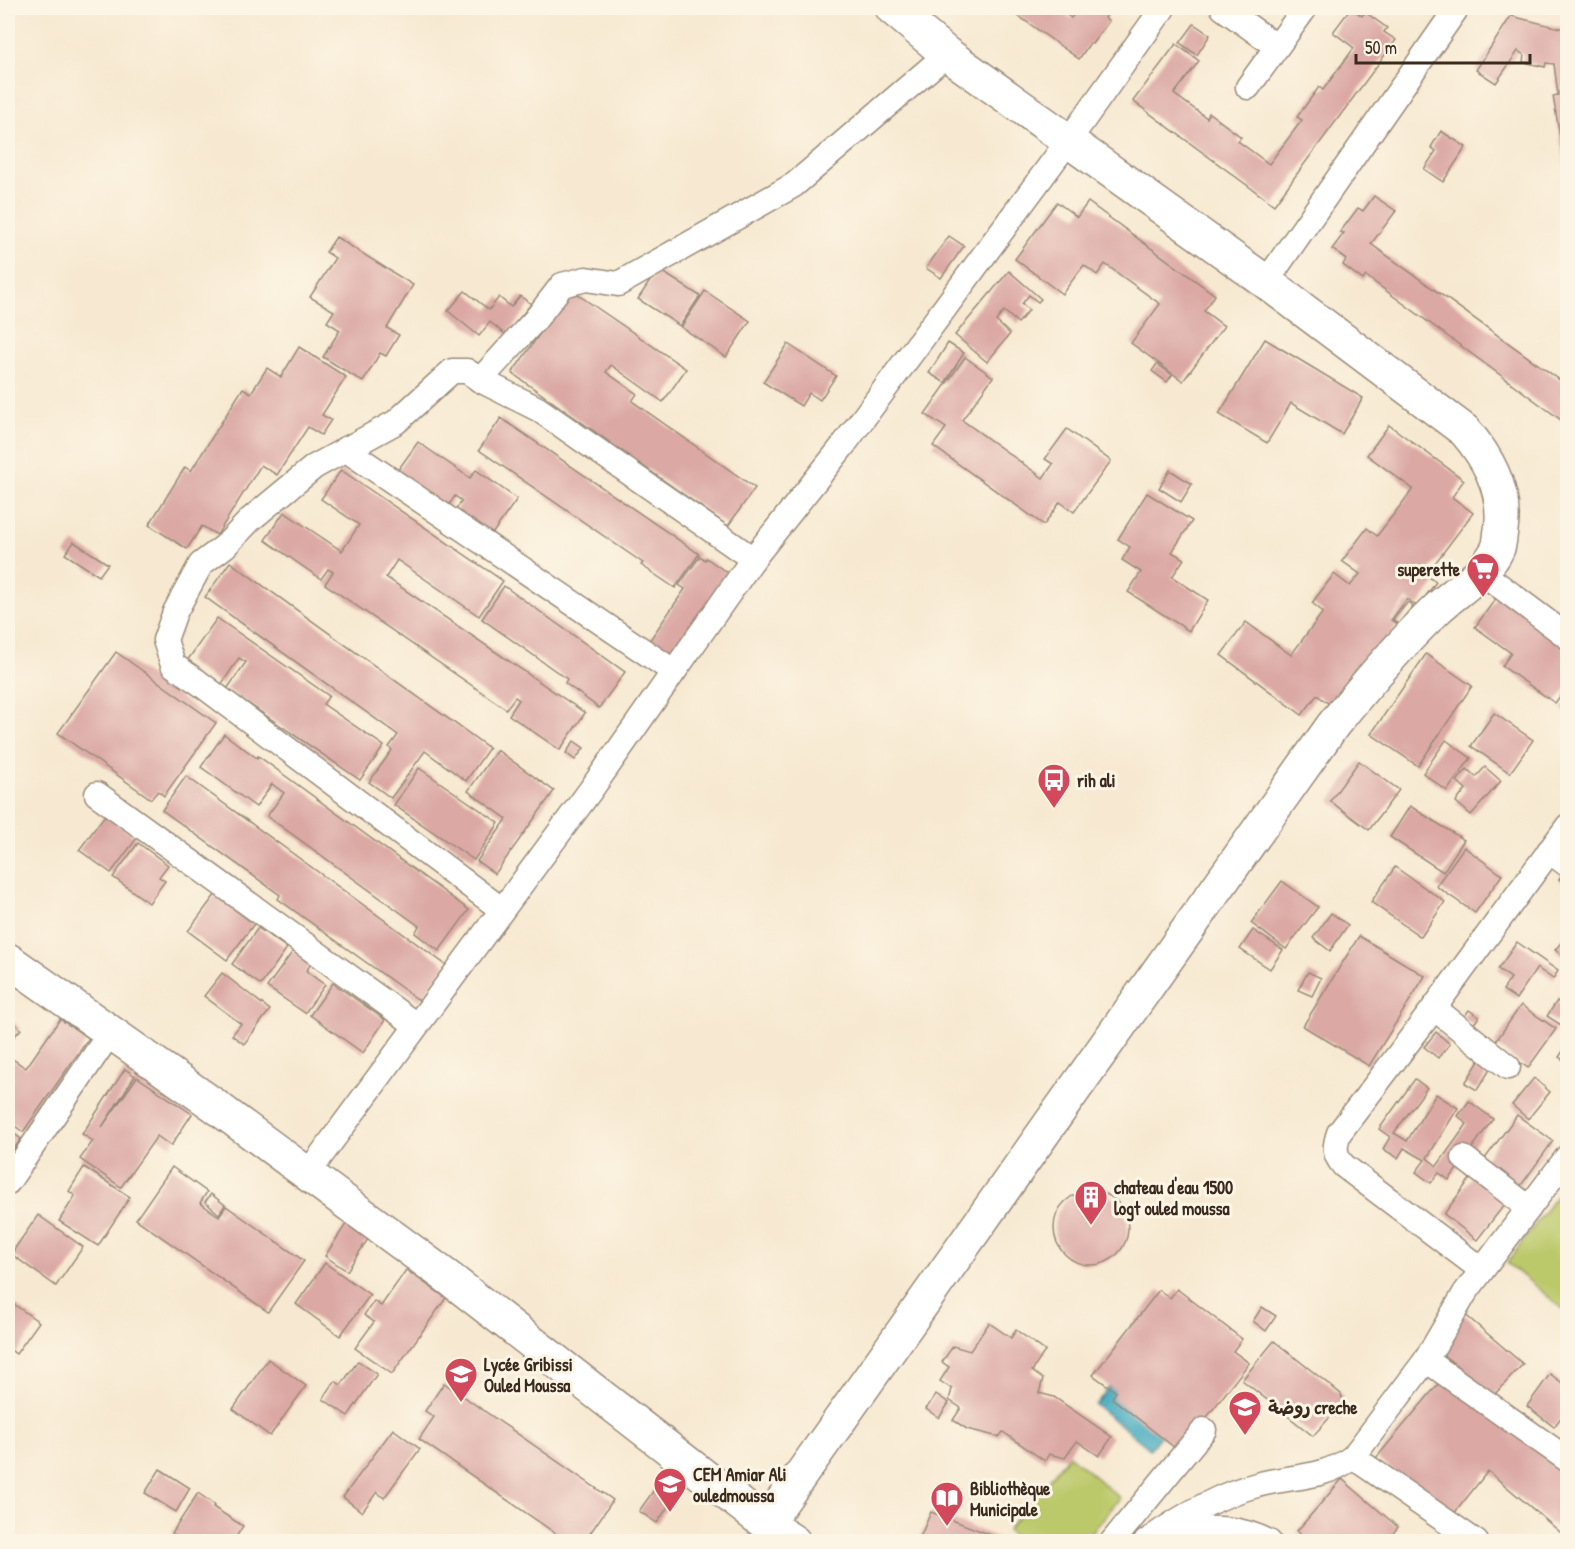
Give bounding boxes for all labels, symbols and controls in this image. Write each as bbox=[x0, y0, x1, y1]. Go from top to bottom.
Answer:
scale bar bbox=[1356, 27, 1530, 65]
text: 50 m bbox=[1365, 35, 1397, 60]
supermarket icon: superette bbox=[1465, 551, 1501, 598]
place label: superette bbox=[1397, 557, 1461, 583]
bus stop icon: rih ali bbox=[1036, 762, 1072, 809]
place label: rih ali bbox=[1077, 768, 1116, 793]
place label: chateau d'eau 1500 logt ouled moussa bbox=[1114, 1175, 1233, 1222]
building icon: chateau d'eau 1500 logt ouled moussa bbox=[1073, 1179, 1109, 1226]
place label: Lycée Gribissi Ouled Moussa bbox=[484, 1352, 573, 1398]
school or university icon: Lycée Gribissi Ouled Moussa bbox=[443, 1356, 479, 1403]
school or university icon: روضة creche bbox=[1227, 1389, 1263, 1436]
place label: روضة creche bbox=[1268, 1395, 1358, 1420]
place label: CEM Amiar Ali ouledmoussa bbox=[693, 1462, 786, 1508]
school or university icon: CEM Amiar Ali ouledmoussa bbox=[652, 1466, 688, 1513]
place label: Bibliothèque Municipale bbox=[970, 1476, 1051, 1523]
library icon: Bibliothèque Municipale bbox=[929, 1480, 965, 1527]

